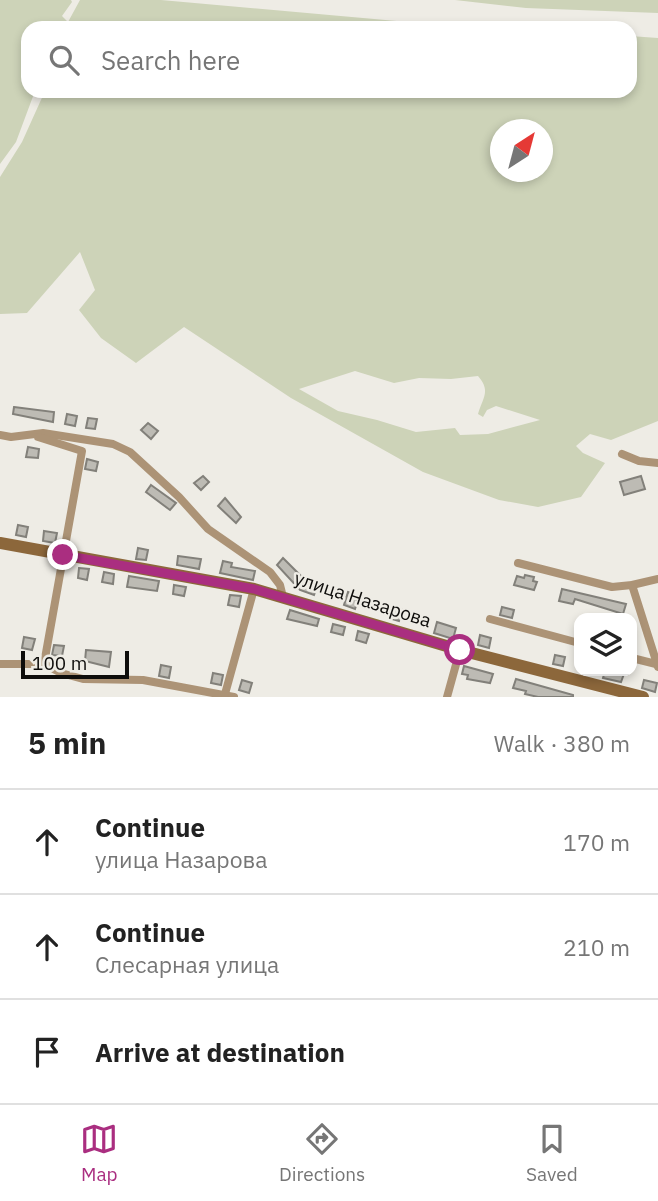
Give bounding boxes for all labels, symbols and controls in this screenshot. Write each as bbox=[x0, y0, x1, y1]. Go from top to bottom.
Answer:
search box bbox=[21, 21, 637, 98]
icon: search bbox=[45, 41, 83, 79]
text: Search here bbox=[101, 43, 240, 77]
north arrow bbox=[490, 119, 553, 182]
route end bbox=[47, 539, 78, 570]
street label: улица Назарова bbox=[291, 566, 435, 632]
map controls bbox=[574, 613, 637, 676]
button: layers bbox=[574, 613, 637, 676]
route start bbox=[444, 634, 475, 665]
scale bar bbox=[21, 648, 130, 680]
text: 100 m bbox=[32, 651, 87, 675]
text: 5 min bbox=[28, 723, 106, 762]
text: Walk · 380 m bbox=[494, 728, 630, 758]
text: Continue bbox=[95, 810, 205, 844]
icon: ahead bbox=[28, 823, 66, 861]
text: 170 m bbox=[563, 827, 630, 857]
text: улица Назарова bbox=[95, 844, 268, 874]
text: Continue bbox=[95, 915, 205, 949]
icon: ahead bbox=[28, 928, 66, 966]
text: 210 m bbox=[563, 932, 630, 962]
text: Слесарная улица bbox=[95, 949, 279, 979]
icon: arrive bbox=[28, 1033, 66, 1071]
text: Arrive at destination bbox=[95, 1035, 345, 1069]
tab: Map bbox=[80, 1120, 118, 1186]
tab: Directions bbox=[279, 1120, 365, 1186]
tab: Saved bbox=[526, 1120, 578, 1186]

